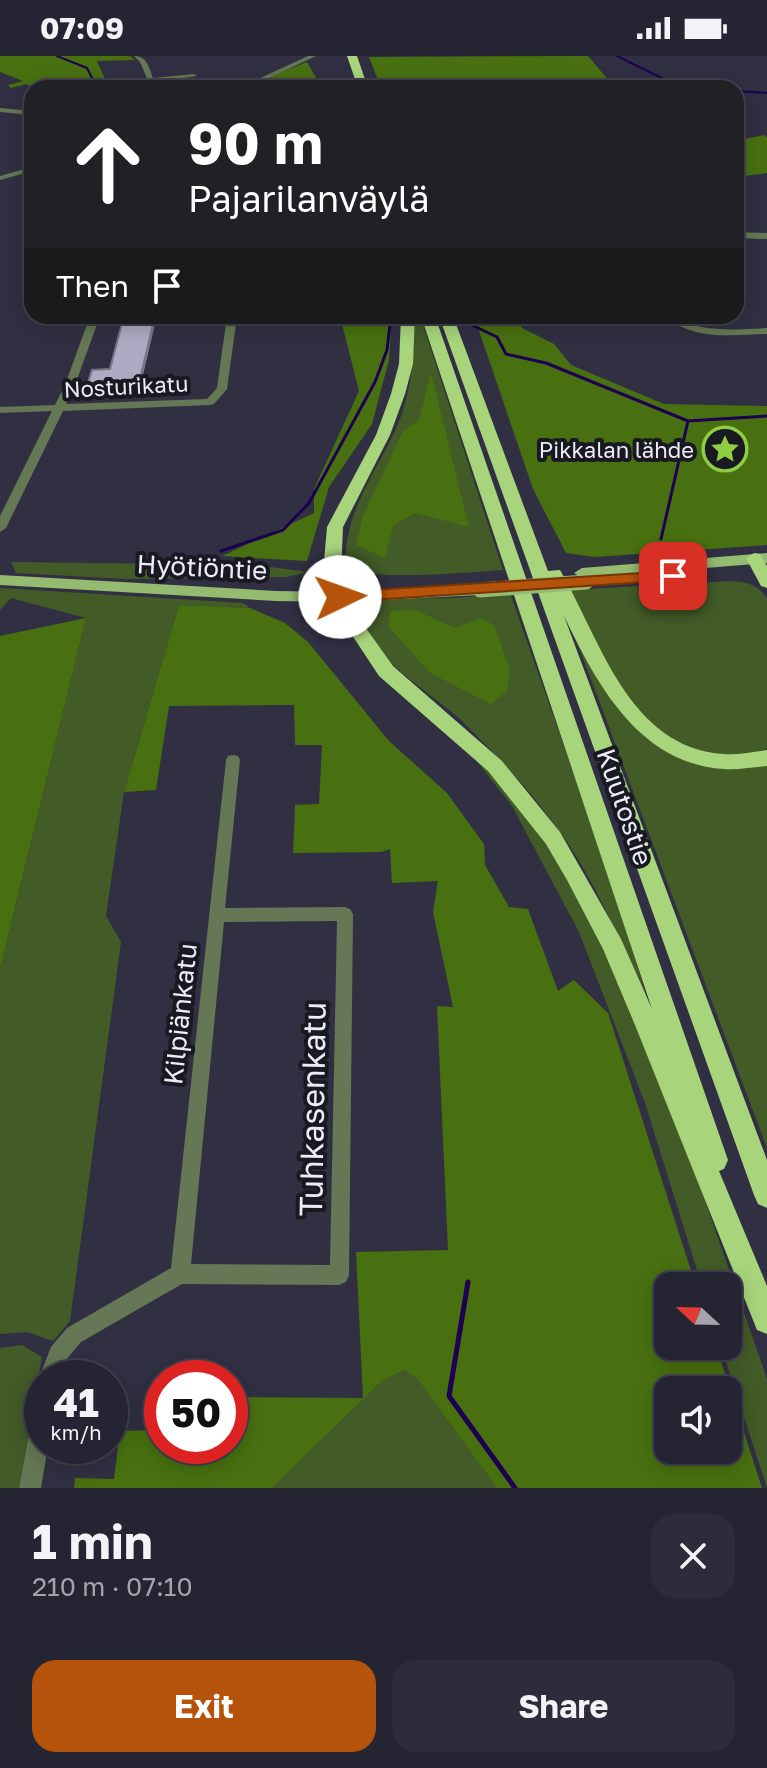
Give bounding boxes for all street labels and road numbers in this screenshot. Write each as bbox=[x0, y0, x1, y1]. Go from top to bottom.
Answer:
street label: Nosturikatu bbox=[63, 369, 189, 403]
street label: Hyötiöntie bbox=[136, 548, 268, 586]
street label: Kuutostie bbox=[591, 745, 659, 869]
street label: Kilpiänkatu bbox=[157, 942, 203, 1086]
street label: Tuhkasenkatu bbox=[291, 1001, 333, 1217]

